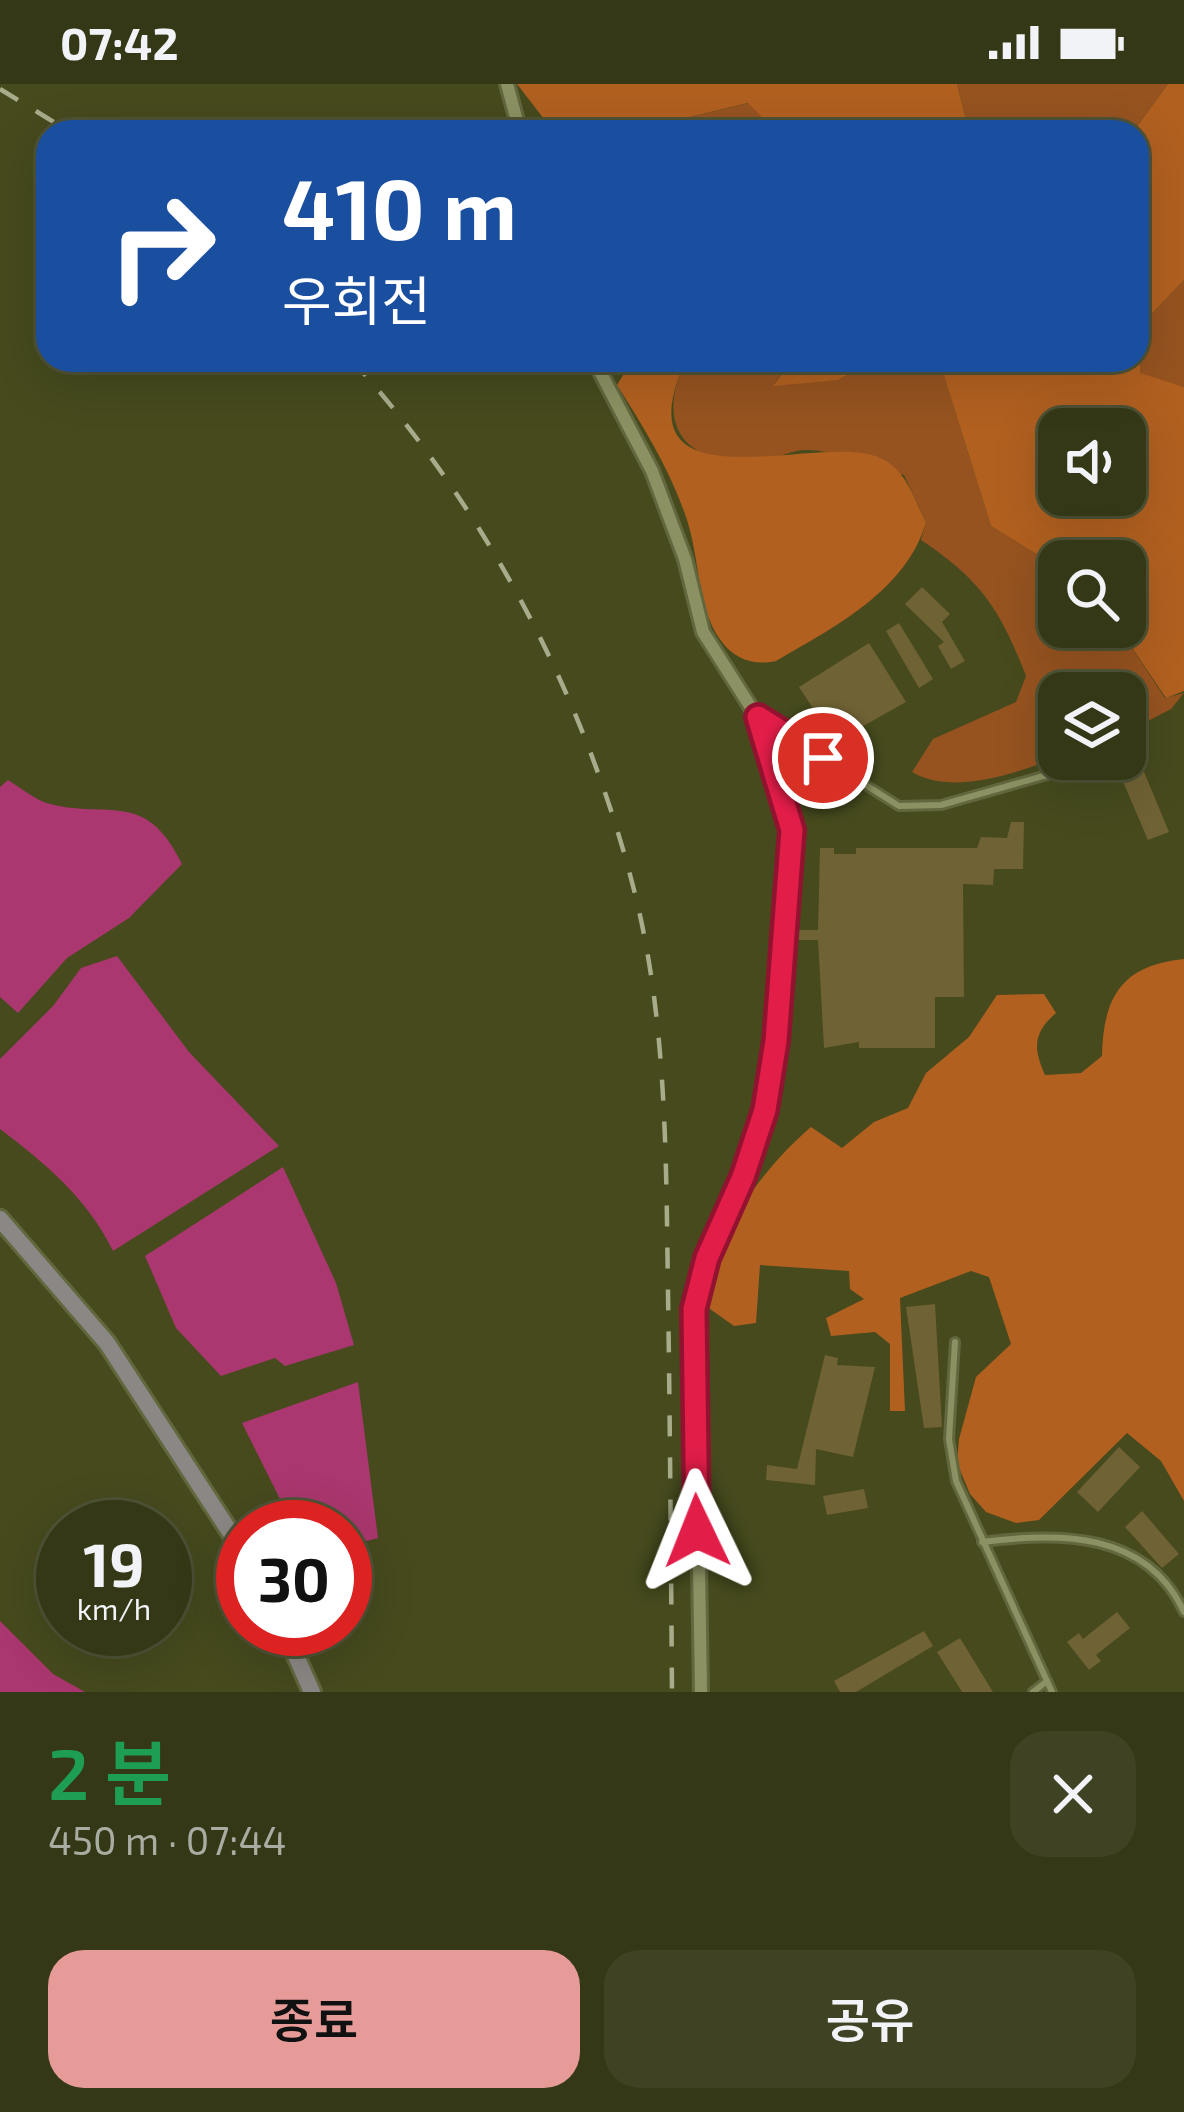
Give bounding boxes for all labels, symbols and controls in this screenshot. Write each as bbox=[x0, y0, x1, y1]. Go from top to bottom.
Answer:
text: 07:42 bbox=[60, 15, 179, 69]
text: 410 m bbox=[282, 156, 517, 257]
icon: right bbox=[84, 168, 240, 324]
text: 우회전 bbox=[282, 267, 431, 332]
map controls bbox=[1038, 408, 1146, 780]
button: sound bbox=[1038, 408, 1146, 516]
button: search bbox=[1038, 540, 1146, 648]
button: layers bbox=[1038, 672, 1146, 780]
pin bbox=[772, 707, 874, 809]
icon: arrive bbox=[790, 725, 856, 791]
position arrow bbox=[634, 1468, 760, 1594]
speed limit sign: 30 bbox=[216, 1500, 372, 1656]
text: 19 bbox=[83, 1527, 145, 1599]
text: km/h bbox=[77, 1590, 151, 1626]
text: 2 분 bbox=[48, 1728, 171, 1814]
button: close bbox=[1010, 1731, 1136, 1857]
text: 450 m · 07:44 bbox=[48, 1816, 287, 1863]
button: 종료 bbox=[48, 1950, 580, 2088]
button: 공유 bbox=[604, 1950, 1136, 2088]

